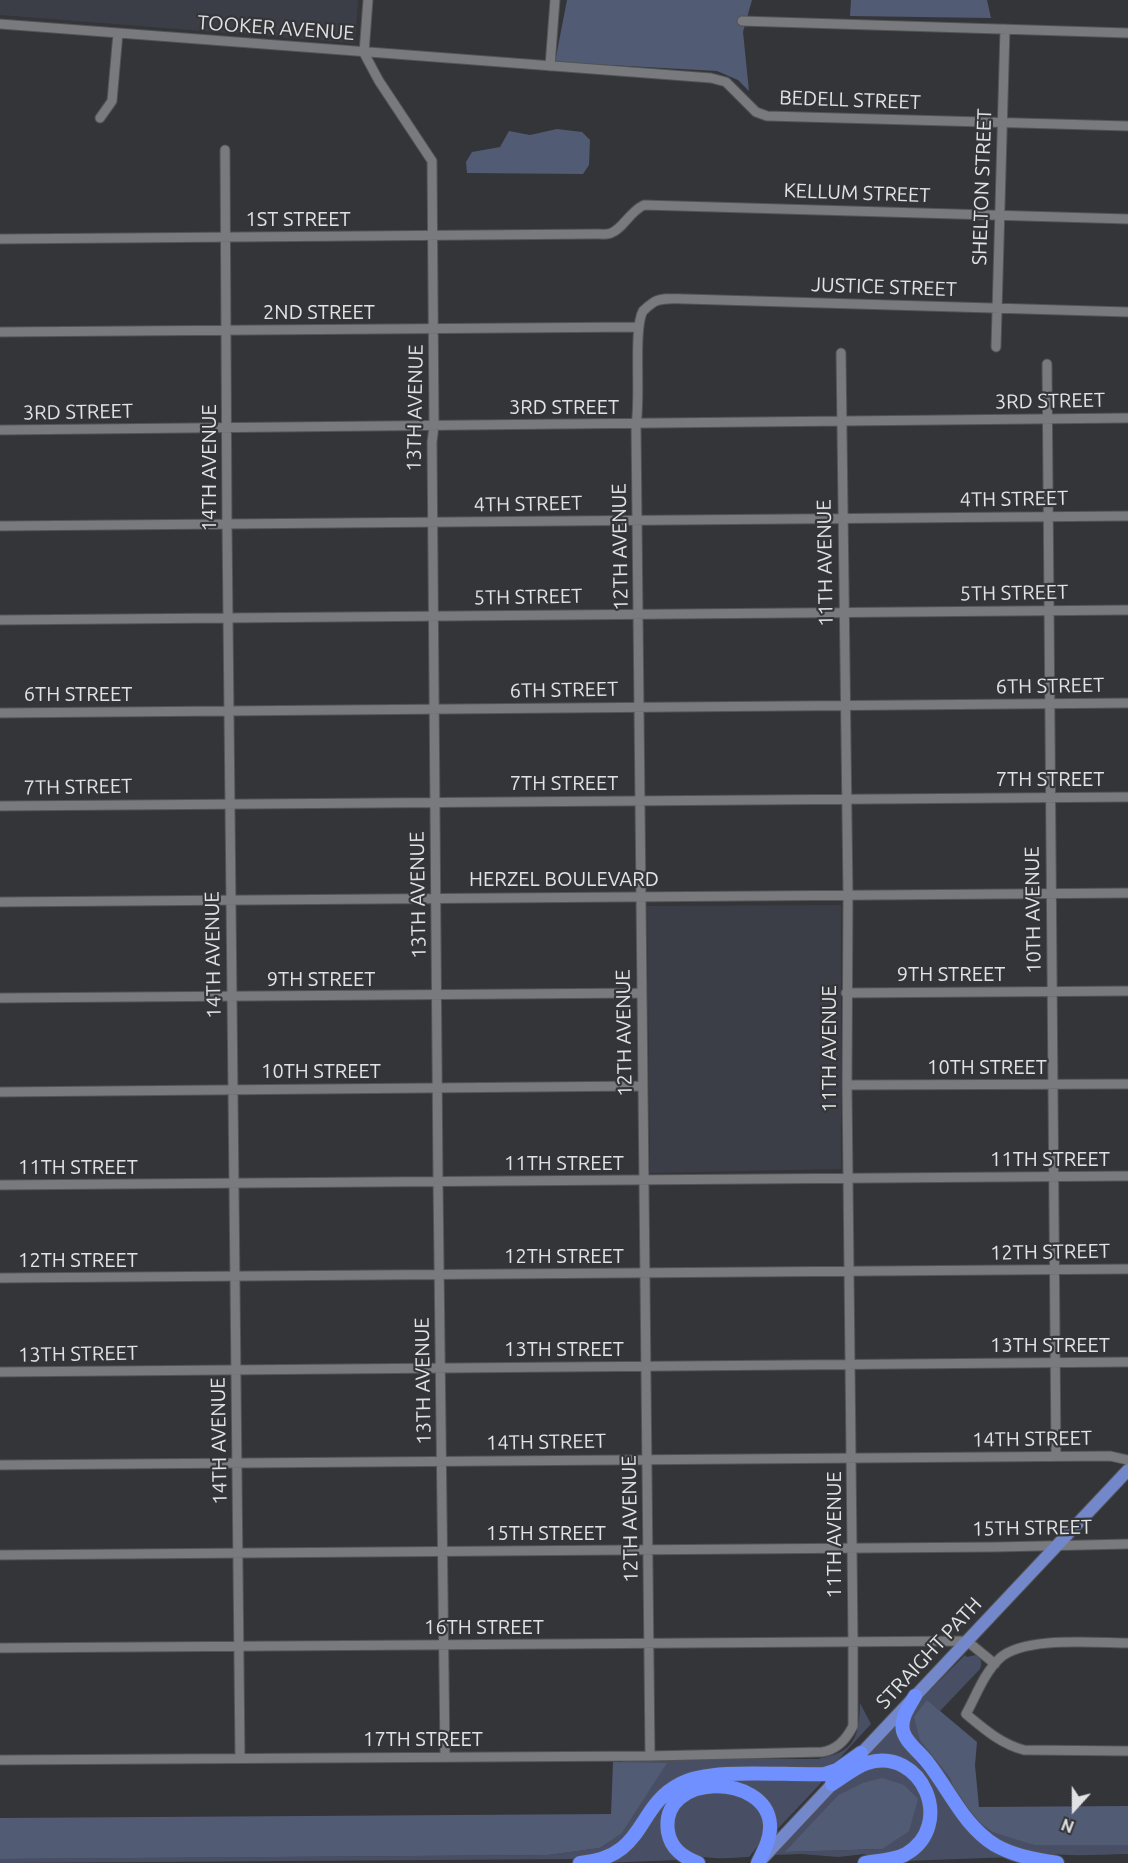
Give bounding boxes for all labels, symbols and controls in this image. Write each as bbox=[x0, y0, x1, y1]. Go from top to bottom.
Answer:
street label: TOOKER AVENUE bbox=[197, 11, 355, 45]
street label: BEDELL STREET bbox=[779, 86, 921, 114]
street label: SHELTON STREET bbox=[967, 108, 997, 266]
street label: KELLUM STREET bbox=[783, 178, 931, 208]
street label: 1ST STREET bbox=[245, 207, 351, 231]
street label: JUSTICE STREET bbox=[811, 272, 957, 302]
street label: 2ND STREET bbox=[263, 300, 375, 324]
street label: 13TH AVENUE bbox=[402, 344, 428, 472]
street label: 3RD STREET bbox=[995, 388, 1105, 414]
street label: 3RD STREET bbox=[509, 395, 619, 419]
street label: 3RD STREET bbox=[23, 399, 133, 425]
street label: 14TH AVENUE bbox=[197, 404, 221, 532]
street label: 12TH AVENUE bbox=[607, 483, 633, 611]
street label: 4TH STREET bbox=[960, 486, 1068, 512]
street label: 4TH STREET bbox=[474, 491, 582, 517]
street label: 11TH AVENUE bbox=[812, 499, 838, 627]
street label: 5TH STREET bbox=[960, 580, 1068, 606]
street label: 5TH STREET bbox=[474, 584, 582, 610]
street label: 6TH STREET bbox=[996, 673, 1104, 699]
street label: 6TH STREET bbox=[510, 677, 618, 703]
street label: 6TH STREET bbox=[24, 682, 132, 706]
street label: 7TH STREET bbox=[996, 767, 1104, 791]
street label: 7TH STREET bbox=[510, 771, 618, 795]
street label: 7TH STREET bbox=[24, 774, 132, 800]
street label: 13TH AVENUE bbox=[405, 831, 431, 959]
street label: 10TH AVENUE bbox=[1020, 846, 1046, 974]
street label: HERZEL BOULEVARD bbox=[469, 867, 659, 891]
street label: 14TH AVENUE bbox=[200, 891, 226, 1019]
street label: 9TH STREET bbox=[897, 962, 1005, 986]
street label: 9TH STREET bbox=[267, 967, 375, 991]
street label: 12TH AVENUE bbox=[611, 969, 637, 1097]
street label: 11TH AVENUE bbox=[817, 985, 841, 1113]
street label: 10TH STREET bbox=[927, 1055, 1047, 1079]
street label: 10TH STREET bbox=[261, 1059, 381, 1083]
street label: 11TH STREET bbox=[990, 1147, 1110, 1171]
street label: 11TH STREET bbox=[504, 1151, 624, 1175]
street label: 11TH STREET bbox=[18, 1155, 138, 1179]
street label: 12TH STREET bbox=[990, 1239, 1110, 1265]
street label: 12TH STREET bbox=[504, 1244, 624, 1268]
street label: 12TH STREET bbox=[18, 1248, 138, 1272]
street label: 13TH AVENUE bbox=[410, 1317, 436, 1445]
street label: 13TH STREET bbox=[990, 1333, 1110, 1357]
street label: 13TH STREET bbox=[504, 1337, 624, 1361]
street label: 13TH STREET bbox=[18, 1341, 138, 1367]
street label: 14TH AVENUE bbox=[206, 1377, 232, 1505]
street label: 14TH STREET bbox=[972, 1426, 1092, 1452]
street label: 14TH STREET bbox=[486, 1429, 606, 1455]
street label: 12TH AVENUE bbox=[617, 1455, 643, 1583]
street label: 11TH AVENUE bbox=[822, 1471, 846, 1599]
street label: 15TH STREET bbox=[972, 1515, 1092, 1541]
street label: 15TH STREET bbox=[486, 1521, 606, 1545]
street label: STRAIGHT PATH bbox=[871, 1592, 987, 1714]
street label: 16TH STREET bbox=[424, 1615, 544, 1639]
street label: 17TH STREET bbox=[363, 1727, 483, 1751]
north arrow bbox=[1044, 1779, 1104, 1839]
text: N bbox=[1059, 1815, 1076, 1836]

